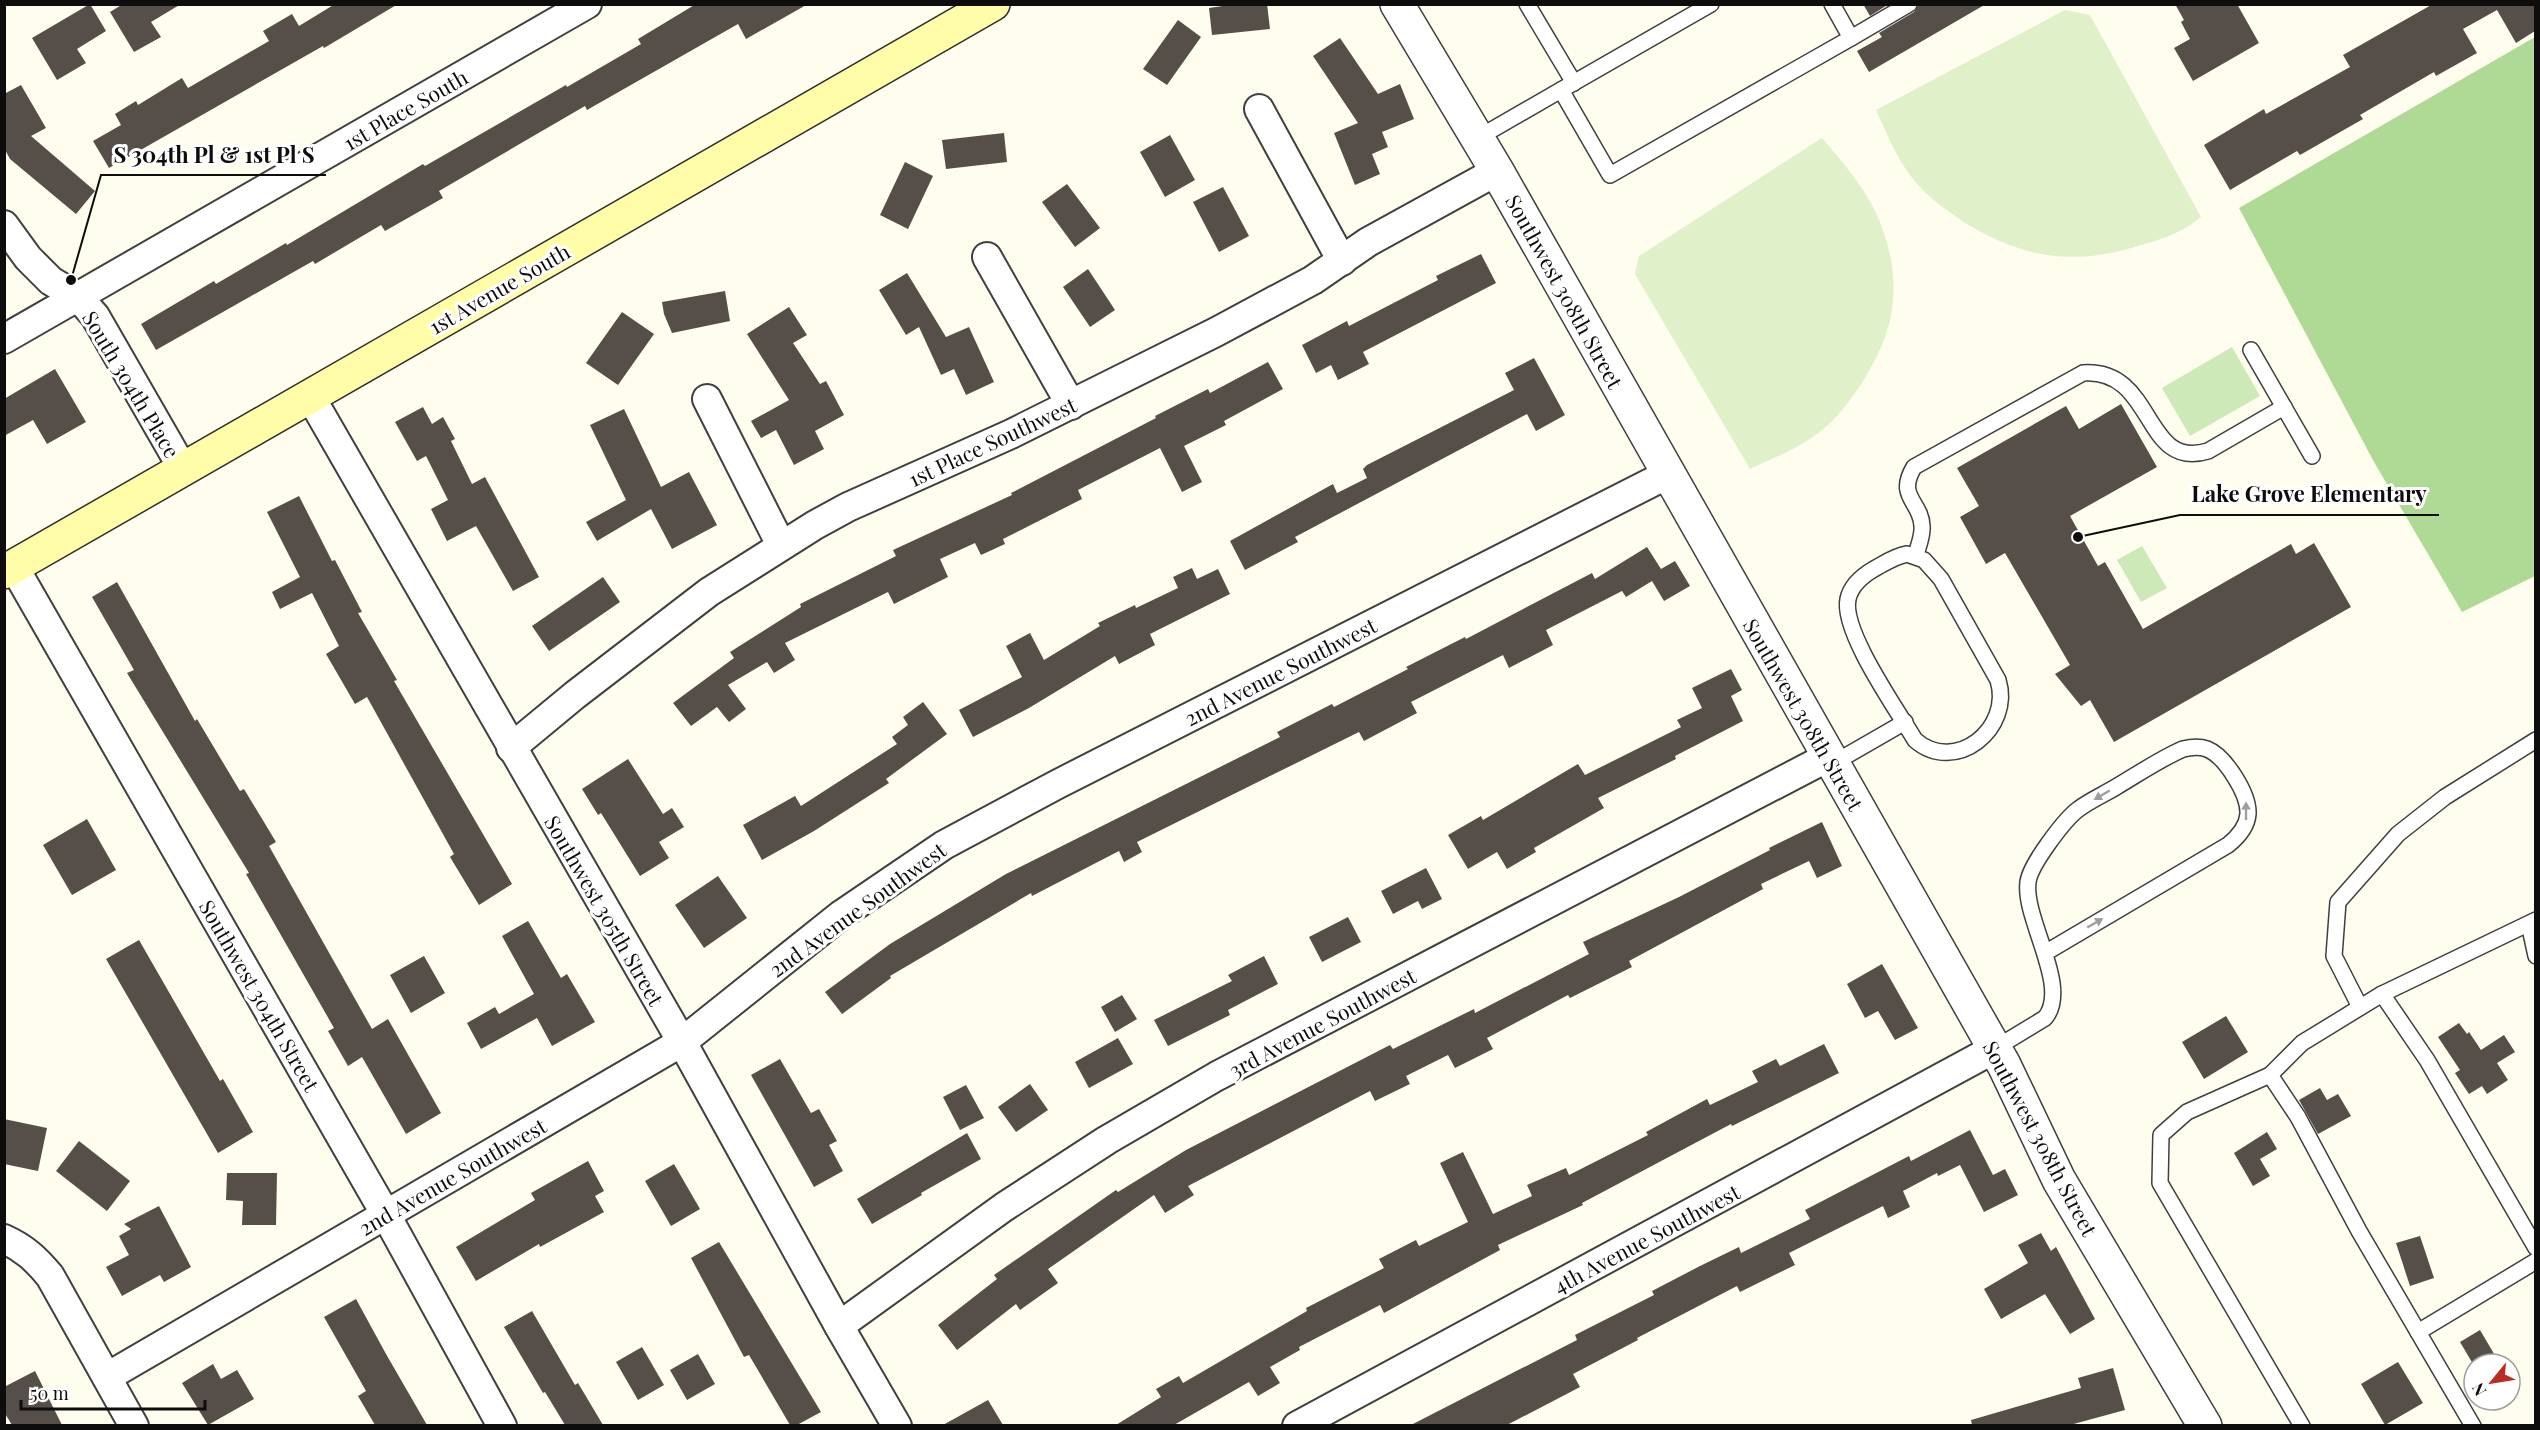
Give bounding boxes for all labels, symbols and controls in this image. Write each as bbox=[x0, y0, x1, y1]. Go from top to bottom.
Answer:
street label: 1st Place South bbox=[338, 62, 473, 156]
callout: S 304th Pl & 1st Pl S bbox=[101, 135, 326, 175]
text: S 304th Pl & 1st Pl S bbox=[113, 139, 315, 169]
street label: Southwest 308th Street bbox=[1500, 189, 1630, 393]
street label: 1st Avenue South bbox=[424, 236, 575, 340]
street label: South 304th Place bbox=[77, 305, 187, 463]
street label: 1st Place Southwest bbox=[904, 390, 1081, 492]
callout: Lake Grove Elementary bbox=[2180, 475, 2439, 515]
text: Lake Grove Elementary bbox=[2191, 478, 2427, 508]
street label: 2nd Avenue Southwest bbox=[1179, 610, 1381, 732]
street label: Southwest 308th Street bbox=[1738, 613, 1871, 816]
one-way arrow bbox=[2093, 790, 2110, 800]
one-way arrow bbox=[2241, 801, 2251, 820]
street label: Southwest 305th Street bbox=[539, 810, 671, 1011]
street label: 2nd Avenue Southwest bbox=[763, 835, 951, 983]
street label: Southwest 304th Street bbox=[194, 894, 327, 1096]
one-way arrow bbox=[2087, 918, 2104, 928]
street label: 3rd Avenue Southwest bbox=[1224, 961, 1421, 1083]
street label: Southwest 308th Street bbox=[1978, 1035, 2105, 1241]
street label: 2nd Avenue Southwest bbox=[353, 1111, 551, 1241]
street label: 4th Avenue Southwest bbox=[1548, 1177, 1745, 1299]
north arrow bbox=[2462, 1352, 2522, 1412]
scale bar bbox=[21, 1373, 206, 1411]
text: N bbox=[2466, 1379, 2491, 1400]
text: 50 m bbox=[30, 1381, 69, 1405]

